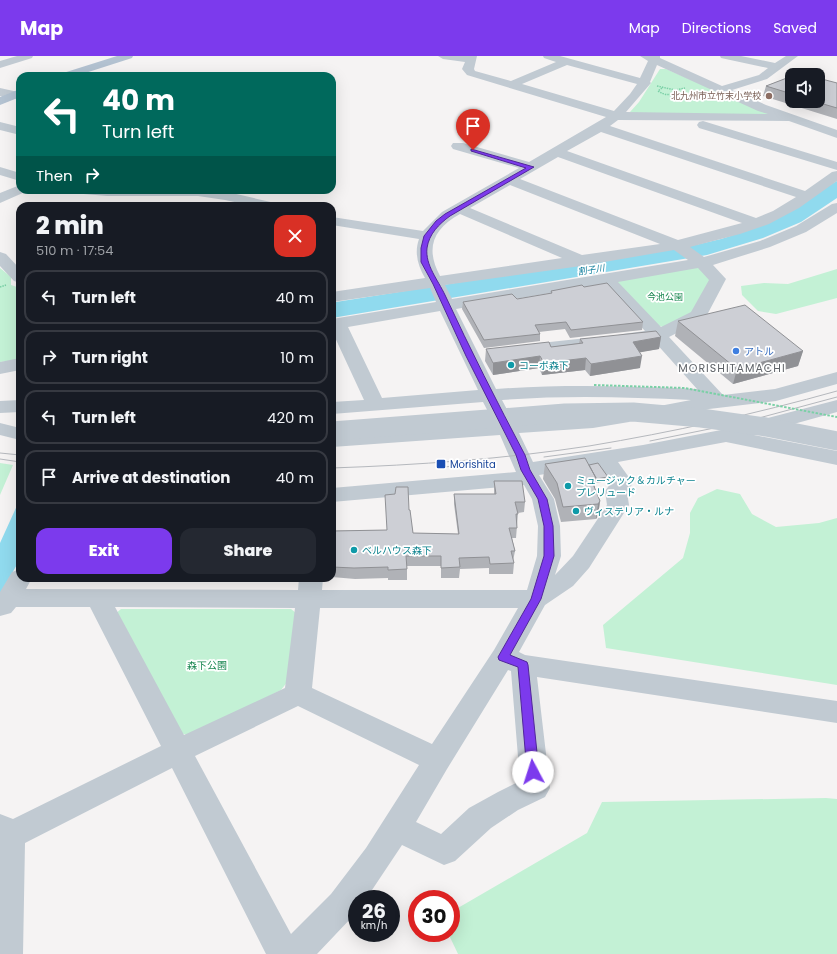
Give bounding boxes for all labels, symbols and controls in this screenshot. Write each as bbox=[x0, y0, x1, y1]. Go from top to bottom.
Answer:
text: Map bbox=[20, 15, 63, 42]
text: Map bbox=[629, 18, 660, 38]
text: Directions bbox=[682, 18, 751, 38]
text: Saved bbox=[773, 18, 817, 38]
map controls bbox=[785, 68, 825, 108]
button: sound bbox=[785, 68, 825, 108]
text: 40 m bbox=[102, 81, 175, 120]
icon: left bbox=[36, 88, 88, 140]
place label: 北九州市立竹末小学校 bbox=[671, 90, 761, 102]
marker: 北九州市立竹末小学校 bbox=[764, 91, 774, 101]
pin bbox=[456, 109, 490, 150]
icon: arrive bbox=[462, 115, 484, 137]
text: Turn left bbox=[102, 119, 174, 144]
icon: right bbox=[81, 164, 103, 186]
text: Then bbox=[36, 165, 73, 186]
text: 2 min bbox=[36, 209, 104, 242]
button: close bbox=[274, 215, 316, 257]
text: 510 m · 17:54 bbox=[36, 241, 113, 260]
water label: 割子川 bbox=[577, 262, 606, 278]
icon: left bbox=[38, 286, 60, 308]
text: Turn left bbox=[72, 287, 136, 308]
text: 40 m bbox=[276, 287, 314, 308]
park label: 今池公園 bbox=[647, 291, 683, 303]
place label: アトル bbox=[744, 344, 774, 359]
icon: right bbox=[38, 346, 60, 368]
marker: アトル bbox=[731, 346, 741, 356]
text: Turn right bbox=[72, 347, 148, 368]
text: 10 m bbox=[280, 347, 314, 368]
place label: コーポ森下 bbox=[519, 358, 569, 373]
marker: コーポ森下 bbox=[506, 360, 516, 370]
district label: MORISHITAMACHI bbox=[678, 360, 786, 376]
icon: left bbox=[38, 406, 60, 428]
text: Turn left bbox=[72, 407, 136, 428]
text: 420 m bbox=[267, 407, 314, 428]
place label: Morishita bbox=[450, 457, 496, 472]
marker: Morishita bbox=[435, 458, 447, 470]
icon: arrive bbox=[38, 466, 60, 488]
text: Arrive at destination bbox=[72, 467, 230, 488]
text: 40 m bbox=[276, 467, 314, 488]
place label: ミュージック＆カルチャー プレリュード bbox=[576, 473, 696, 500]
marker: ミュージック＆カルチャー プレリュード bbox=[563, 481, 573, 491]
place label: ヴィステリア・ルナ bbox=[584, 504, 674, 519]
marker: ヴィステリア・ルナ bbox=[571, 506, 581, 516]
button: Exit bbox=[36, 528, 172, 574]
button: Share bbox=[180, 528, 316, 574]
place label: ベルハウス森下 bbox=[362, 543, 432, 558]
marker: ベルハウス森下 bbox=[349, 545, 359, 555]
park label: 森下公園 bbox=[187, 658, 227, 673]
position arrow bbox=[512, 751, 554, 793]
speed limit sign: 30 bbox=[408, 890, 460, 942]
text: 26 bbox=[362, 897, 386, 925]
text: km/h bbox=[361, 918, 387, 933]

